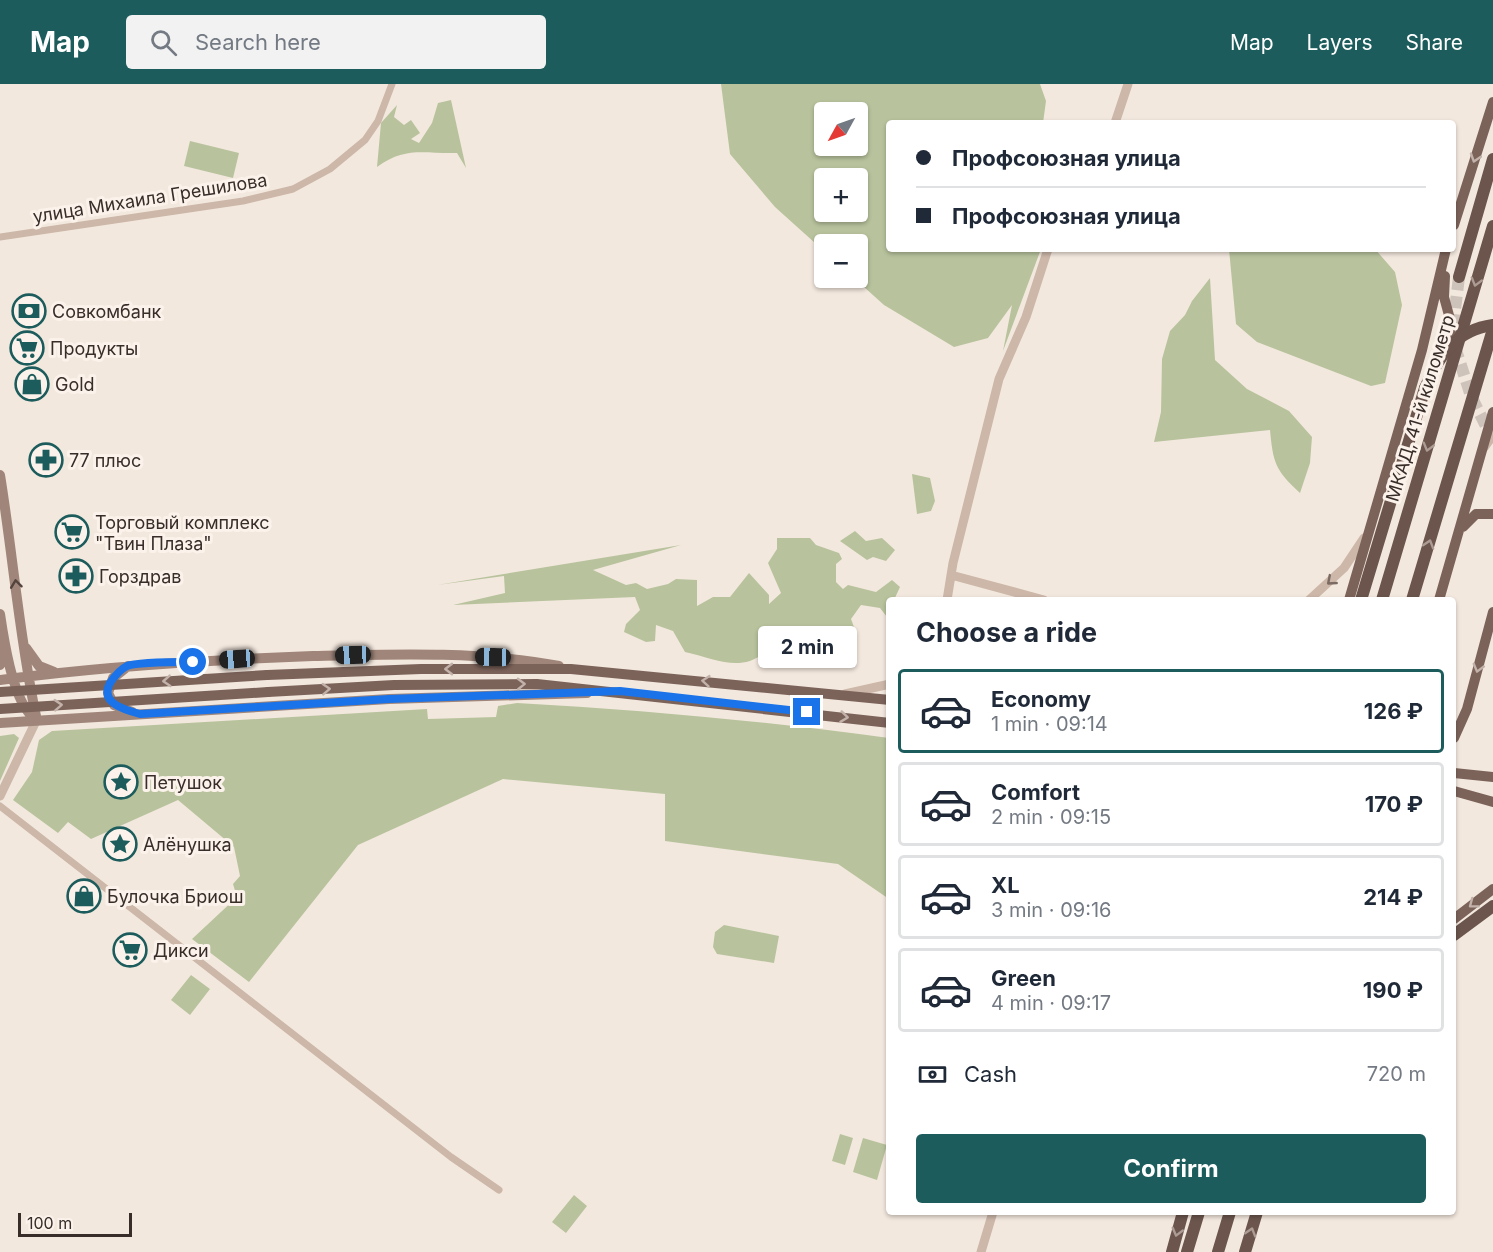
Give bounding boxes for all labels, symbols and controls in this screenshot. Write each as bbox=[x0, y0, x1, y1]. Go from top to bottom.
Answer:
search box bbox=[126, 15, 546, 69]
text: Map bbox=[30, 25, 90, 59]
icon: search bbox=[147, 26, 180, 59]
text: Search here bbox=[195, 29, 321, 55]
text: Map bbox=[1230, 30, 1274, 55]
text: Layers bbox=[1307, 30, 1373, 55]
text: Share bbox=[1406, 30, 1463, 55]
north arrow bbox=[814, 102, 868, 156]
map controls bbox=[814, 102, 868, 288]
text: Профсоюзная улица bbox=[952, 145, 1181, 171]
one-way arrow bbox=[1470, 152, 1482, 163]
button: + bbox=[814, 168, 868, 222]
street label: улица Михаила Грешилова bbox=[31, 169, 269, 227]
text: Профсоюзная улица bbox=[952, 203, 1181, 229]
button: − bbox=[814, 234, 868, 288]
one-way arrow bbox=[1471, 277, 1483, 287]
bank icon: Совкомбанк bbox=[11, 293, 47, 329]
place label: Совкомбанк bbox=[52, 301, 162, 322]
street label: МКАД, 41-й километр bbox=[1382, 312, 1458, 504]
supermarket icon: Продукты bbox=[9, 330, 45, 366]
place label: Продукты bbox=[50, 338, 138, 359]
shop icon: Gold bbox=[14, 366, 50, 402]
place label: Gold bbox=[55, 374, 95, 395]
one-way arrow bbox=[1423, 441, 1435, 452]
pharmacy icon: 77 плюс bbox=[28, 442, 64, 478]
place label: 77 плюс bbox=[69, 450, 141, 471]
place label: Торговый комплекс "Твин Плаза" bbox=[95, 512, 270, 554]
supermarket icon: Торговый комплекс "Твин Плаза" bbox=[54, 514, 90, 550]
one-way arrow bbox=[1422, 539, 1434, 550]
pharmacy icon: Горздрав bbox=[58, 558, 94, 594]
place label: Горздрав bbox=[99, 566, 182, 587]
one-way arrow bbox=[1327, 574, 1338, 585]
one-way arrow bbox=[11, 580, 23, 589]
text: Choose a ride bbox=[916, 616, 1097, 649]
callout: 2 min bbox=[758, 625, 856, 667]
text: 2 min bbox=[781, 635, 834, 659]
car bbox=[335, 645, 371, 665]
route start bbox=[179, 648, 206, 675]
car bbox=[475, 648, 511, 666]
car bbox=[218, 649, 256, 669]
one-way arrow bbox=[445, 663, 454, 675]
one-way arrow bbox=[1472, 663, 1485, 673]
one-way arrow bbox=[162, 674, 171, 687]
one-way arrow bbox=[701, 675, 710, 688]
one-way arrow bbox=[517, 678, 526, 690]
one-way arrow bbox=[322, 682, 331, 695]
icon: car bbox=[919, 684, 973, 738]
text: Economy bbox=[991, 686, 1091, 712]
one-way arrow bbox=[54, 698, 63, 711]
route end bbox=[793, 698, 820, 725]
text: 126 ₽ bbox=[1364, 698, 1423, 724]
one-way arrow bbox=[840, 710, 849, 723]
text: 1 min · 09:14 bbox=[991, 712, 1108, 736]
place icon: Петушок bbox=[103, 764, 139, 800]
place label: Петушок bbox=[144, 772, 222, 793]
icon: car bbox=[919, 777, 973, 831]
text: Comfort bbox=[991, 779, 1080, 805]
text: 170 ₽ bbox=[1365, 791, 1423, 817]
text: 2 min · 09:15 bbox=[991, 805, 1111, 829]
place icon: Алёнушка bbox=[102, 826, 138, 862]
place label: Алёнушка bbox=[143, 834, 232, 855]
icon: car bbox=[919, 870, 973, 924]
text: XL bbox=[991, 872, 1020, 898]
shop icon: Булочка Бриош bbox=[66, 878, 102, 914]
text: 214 ₽ bbox=[1363, 884, 1423, 910]
place label: Булочка Бриош bbox=[107, 886, 243, 907]
one-way arrow bbox=[1469, 897, 1480, 908]
text: 3 min · 09:16 bbox=[991, 898, 1112, 922]
supermarket icon: Дикси bbox=[112, 932, 148, 968]
place label: Дикси bbox=[153, 940, 209, 961]
icon: car bbox=[919, 963, 973, 1017]
text: Green bbox=[991, 965, 1056, 991]
text: 190 ₽ bbox=[1363, 977, 1423, 1003]
text: 4 min · 09:17 bbox=[991, 991, 1111, 1015]
icon: cash bbox=[916, 1058, 949, 1091]
text: Cash bbox=[964, 1061, 1017, 1087]
text: 720 m bbox=[1367, 1062, 1426, 1086]
button: Confirm bbox=[916, 1134, 1426, 1203]
scale bar bbox=[18, 1210, 132, 1238]
text: 100 m bbox=[27, 1213, 72, 1233]
one-way arrow bbox=[1172, 1226, 1184, 1237]
one-way arrow bbox=[1244, 1227, 1256, 1238]

